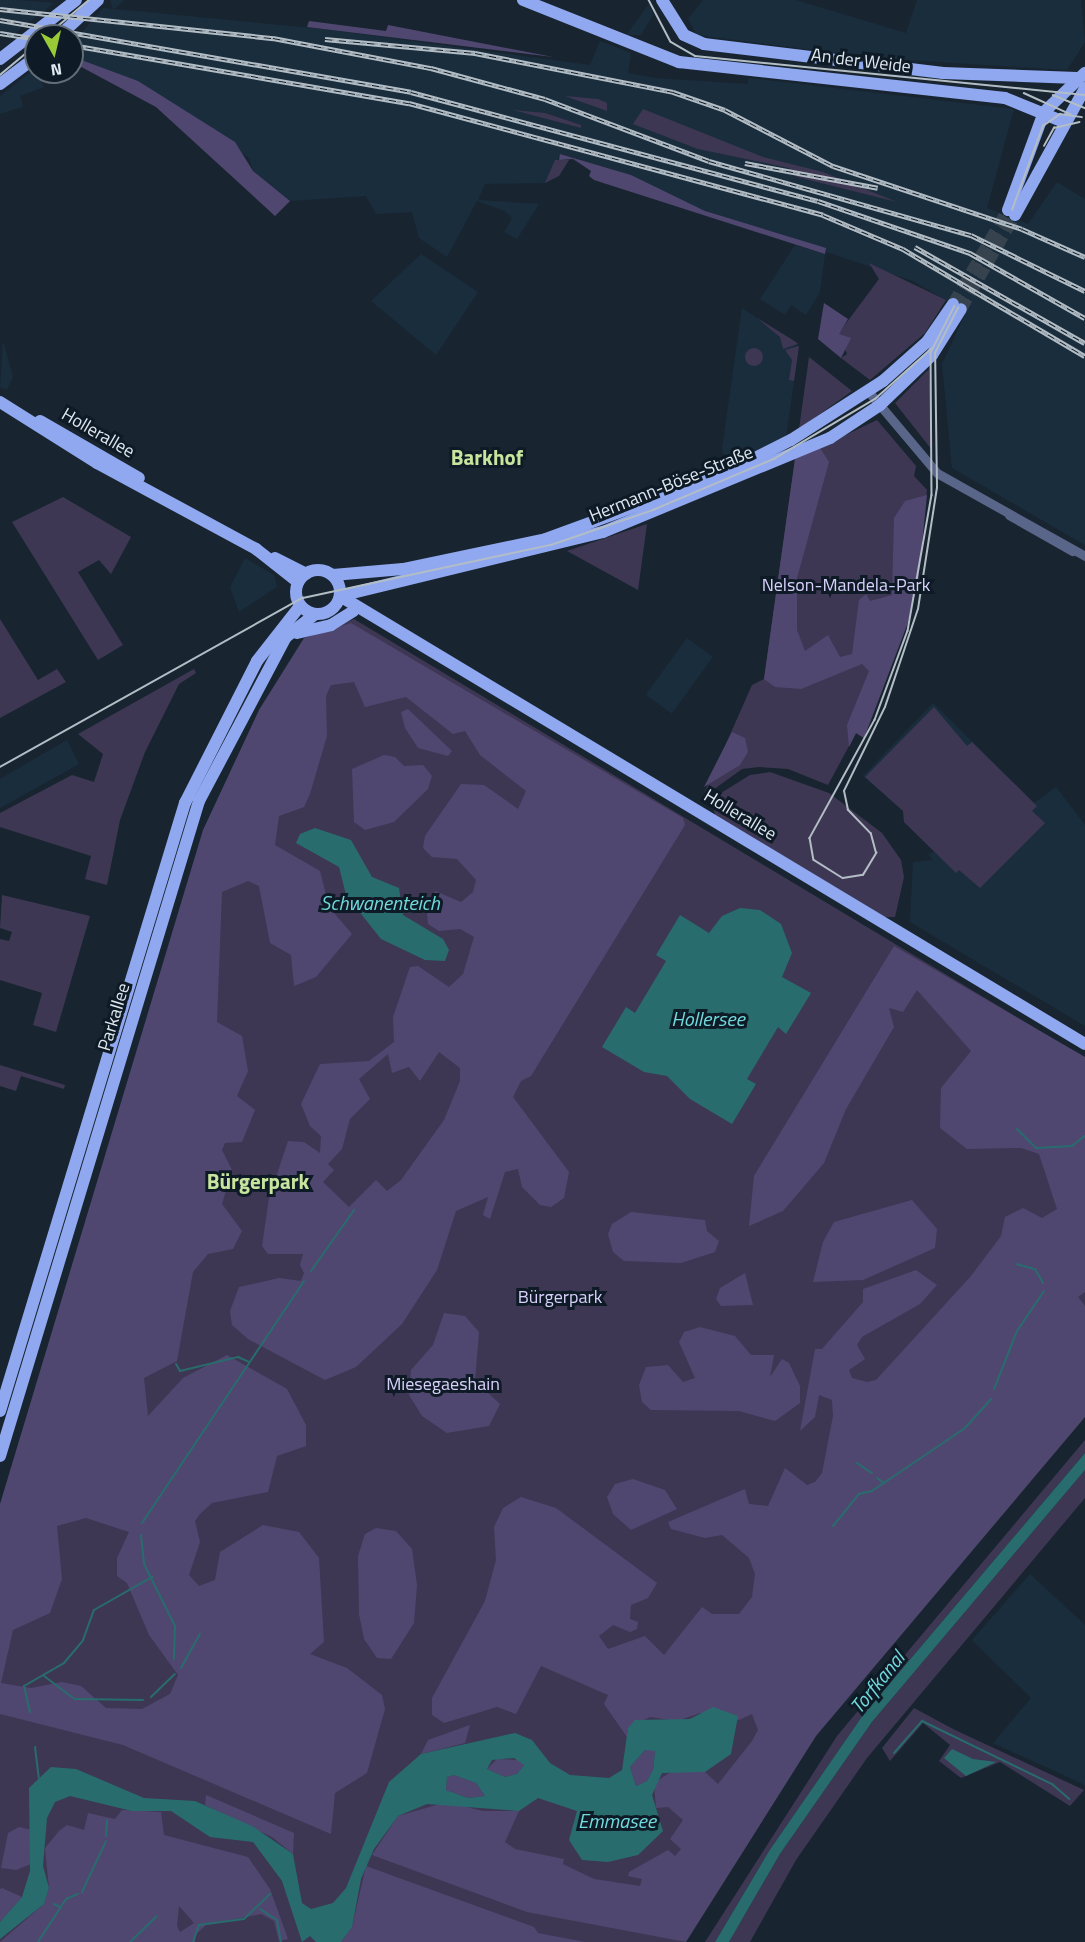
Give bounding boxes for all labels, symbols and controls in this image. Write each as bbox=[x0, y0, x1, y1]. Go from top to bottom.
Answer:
north arrow bbox=[24, 24, 84, 84]
street label: An der Weide bbox=[810, 44, 912, 78]
text: N bbox=[49, 57, 63, 82]
street label: Hollerallee bbox=[58, 403, 138, 463]
street label: Hermann-Böse-Straße bbox=[586, 441, 756, 527]
district label: Barkhof bbox=[451, 444, 523, 470]
park label: Nelson-Mandela-Park bbox=[762, 574, 930, 596]
street label: Hollerallee bbox=[700, 785, 780, 845]
water label: Schwanenteich bbox=[320, 890, 440, 914]
street label: Parkallee bbox=[93, 980, 135, 1054]
water label: Hollersee bbox=[671, 1006, 745, 1030]
district label: Bürgerpark bbox=[207, 1168, 309, 1194]
park label: Bürgerpark bbox=[518, 1286, 602, 1308]
park label: Miesegaeshain bbox=[386, 1373, 500, 1395]
water label: Torfkanal bbox=[845, 1646, 909, 1718]
water label: Emmasee bbox=[578, 1808, 656, 1832]

